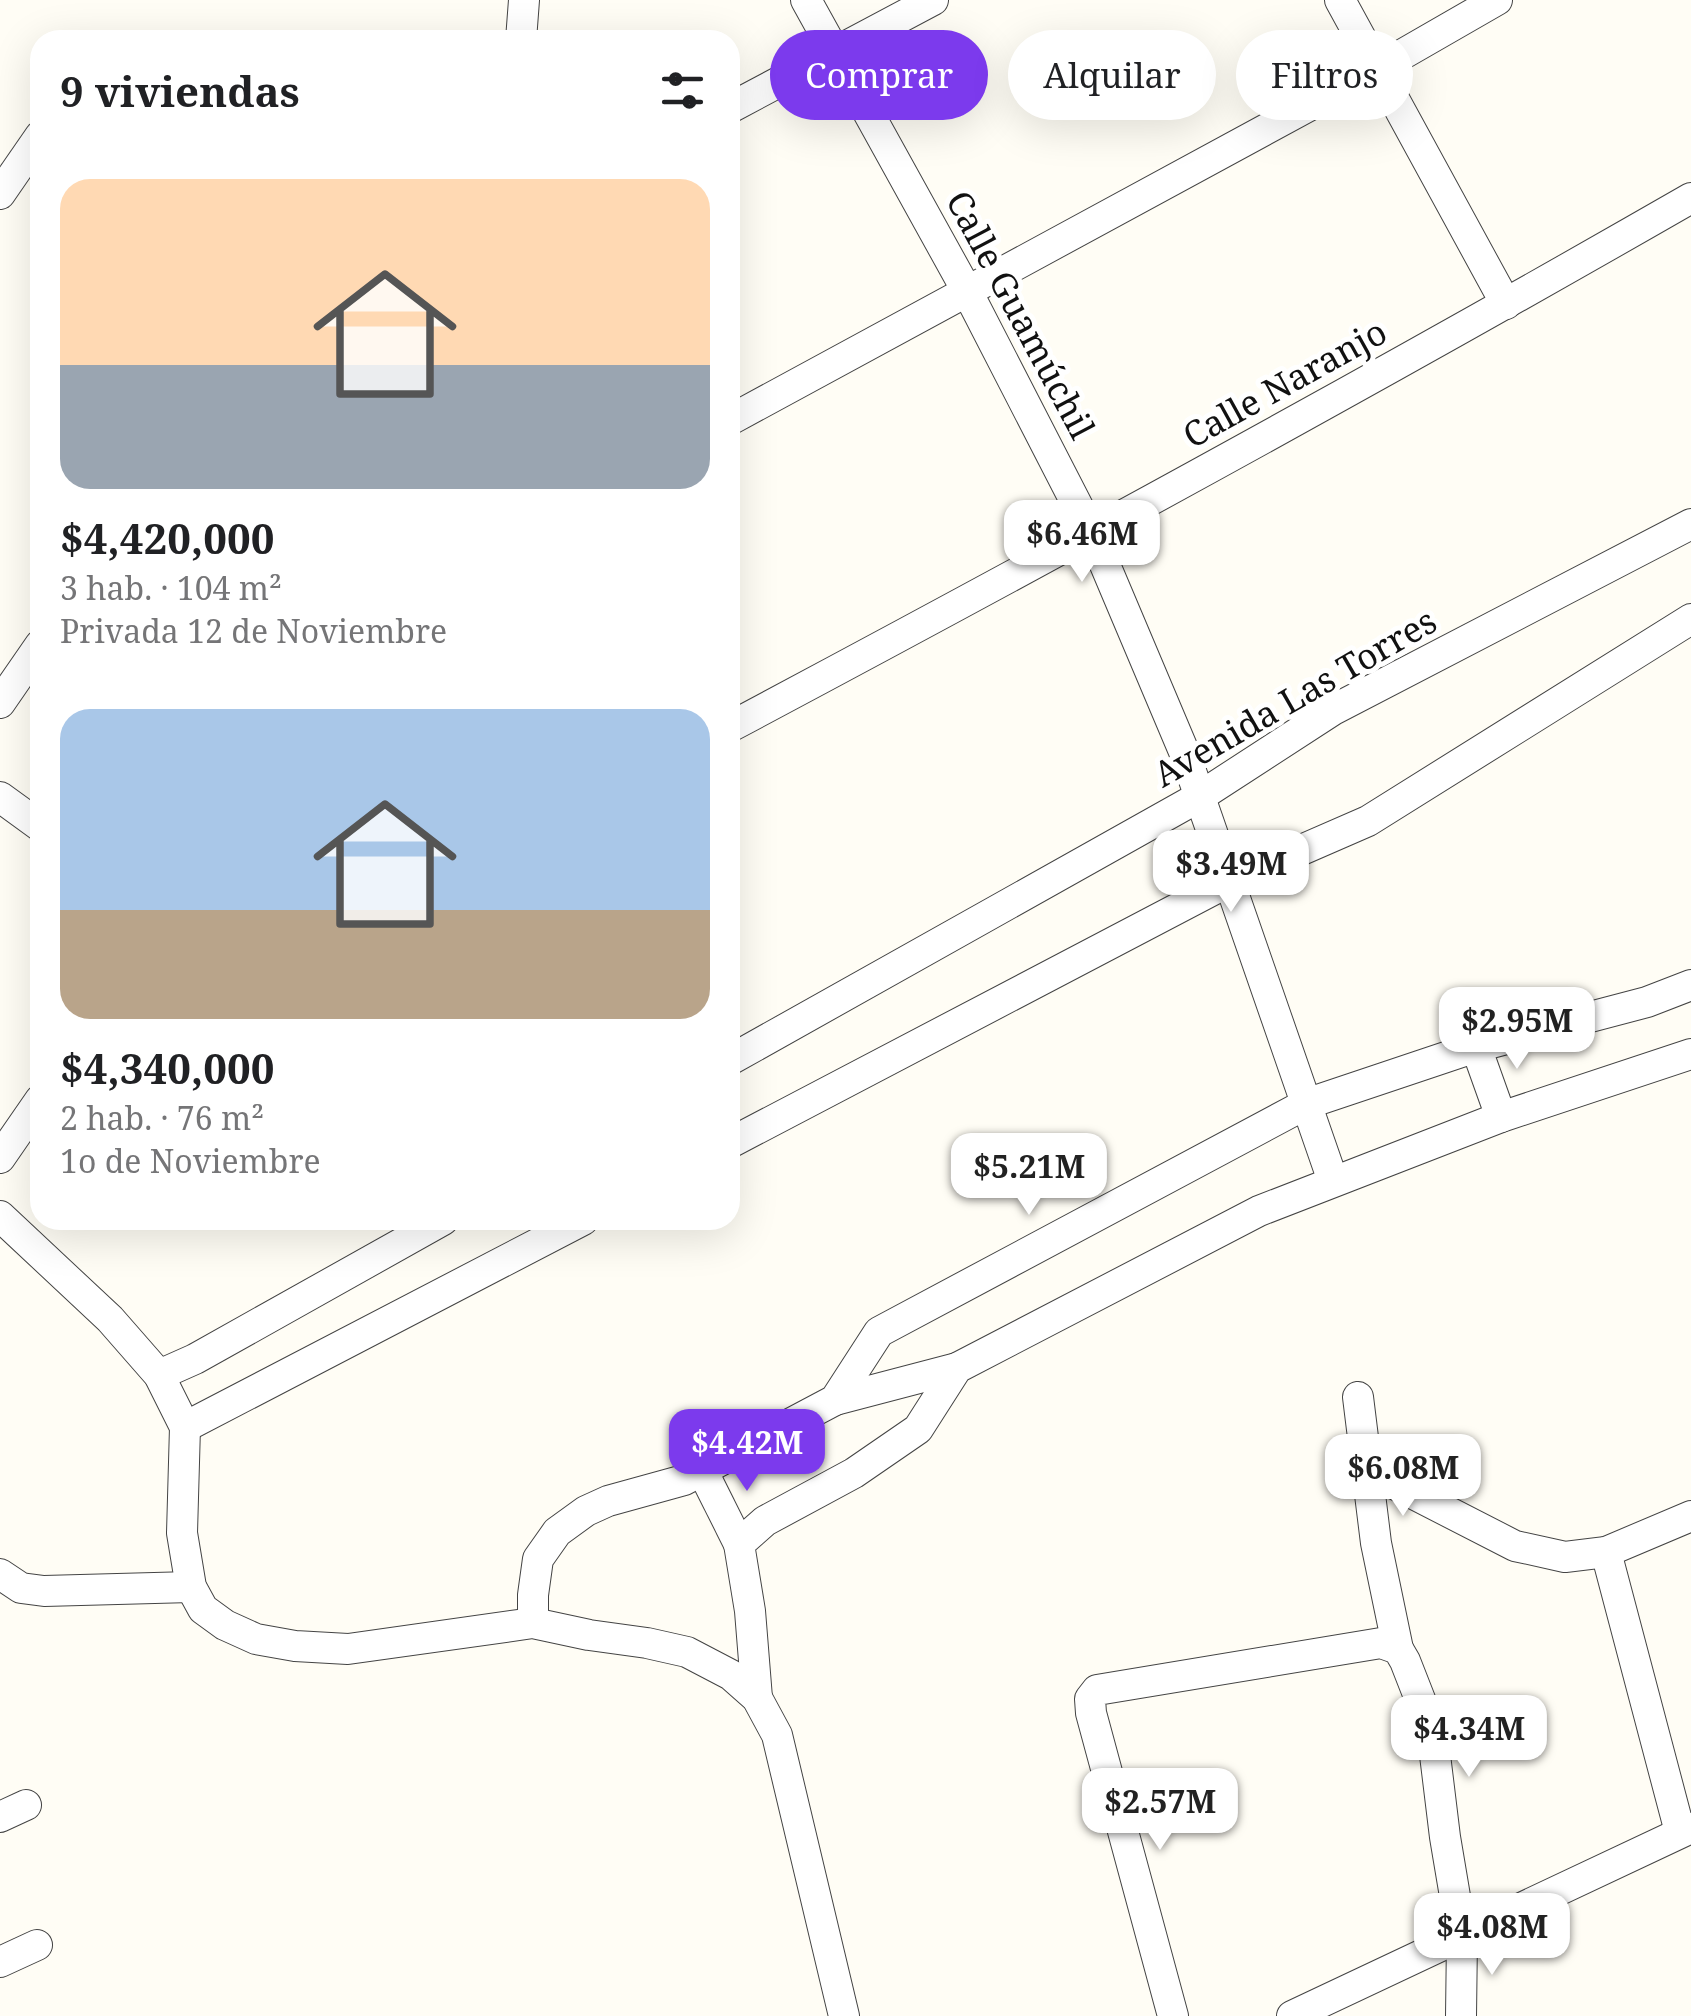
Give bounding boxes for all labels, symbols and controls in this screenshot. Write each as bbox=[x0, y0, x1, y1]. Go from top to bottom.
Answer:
chip: Comprar bbox=[770, 30, 988, 120]
chip: Alquilar bbox=[1008, 30, 1216, 120]
chip: Filtros bbox=[1236, 30, 1413, 120]
text: 9 viviendas bbox=[60, 62, 300, 119]
icon: filters bbox=[655, 63, 710, 118]
street label: Calle Guamúchil bbox=[936, 182, 1107, 447]
icon: home bbox=[295, 244, 475, 424]
street label: Calle Naranjo bbox=[1174, 307, 1394, 458]
pin: $6.46M bbox=[1001, 500, 1163, 585]
text: $4,420,000 bbox=[60, 509, 275, 566]
text: $6.46M bbox=[1026, 511, 1138, 554]
text: 3 hab. · 104 m² bbox=[60, 566, 282, 609]
street label: Avenida Las Torres bbox=[1144, 596, 1444, 797]
text: Privada 12 de Noviembre bbox=[60, 609, 447, 652]
icon: home bbox=[295, 774, 475, 954]
pin: $3.49M bbox=[1150, 830, 1312, 915]
text: $3.49M bbox=[1175, 841, 1287, 884]
pin: $2.95M bbox=[1436, 987, 1598, 1072]
text: $2.95M bbox=[1461, 998, 1573, 1041]
text: $4,340,000 bbox=[60, 1039, 275, 1096]
text: 2 hab. · 76 m² bbox=[60, 1096, 264, 1139]
pin: $5.21M bbox=[948, 1133, 1110, 1218]
text: 1o de Noviembre bbox=[60, 1139, 321, 1182]
text: $5.21M bbox=[973, 1144, 1085, 1187]
pin: $4.42M bbox=[666, 1409, 828, 1494]
text: $4.42M bbox=[691, 1420, 803, 1463]
pin: $6.08M bbox=[1322, 1434, 1484, 1519]
text: $6.08M bbox=[1347, 1445, 1459, 1488]
pin: $4.34M bbox=[1388, 1695, 1550, 1780]
text: $4.34M bbox=[1413, 1706, 1525, 1749]
pin: $2.57M bbox=[1079, 1768, 1241, 1853]
text: $2.57M bbox=[1104, 1779, 1216, 1822]
pin: $4.08M bbox=[1411, 1893, 1573, 1978]
text: $4.08M bbox=[1436, 1904, 1548, 1947]

